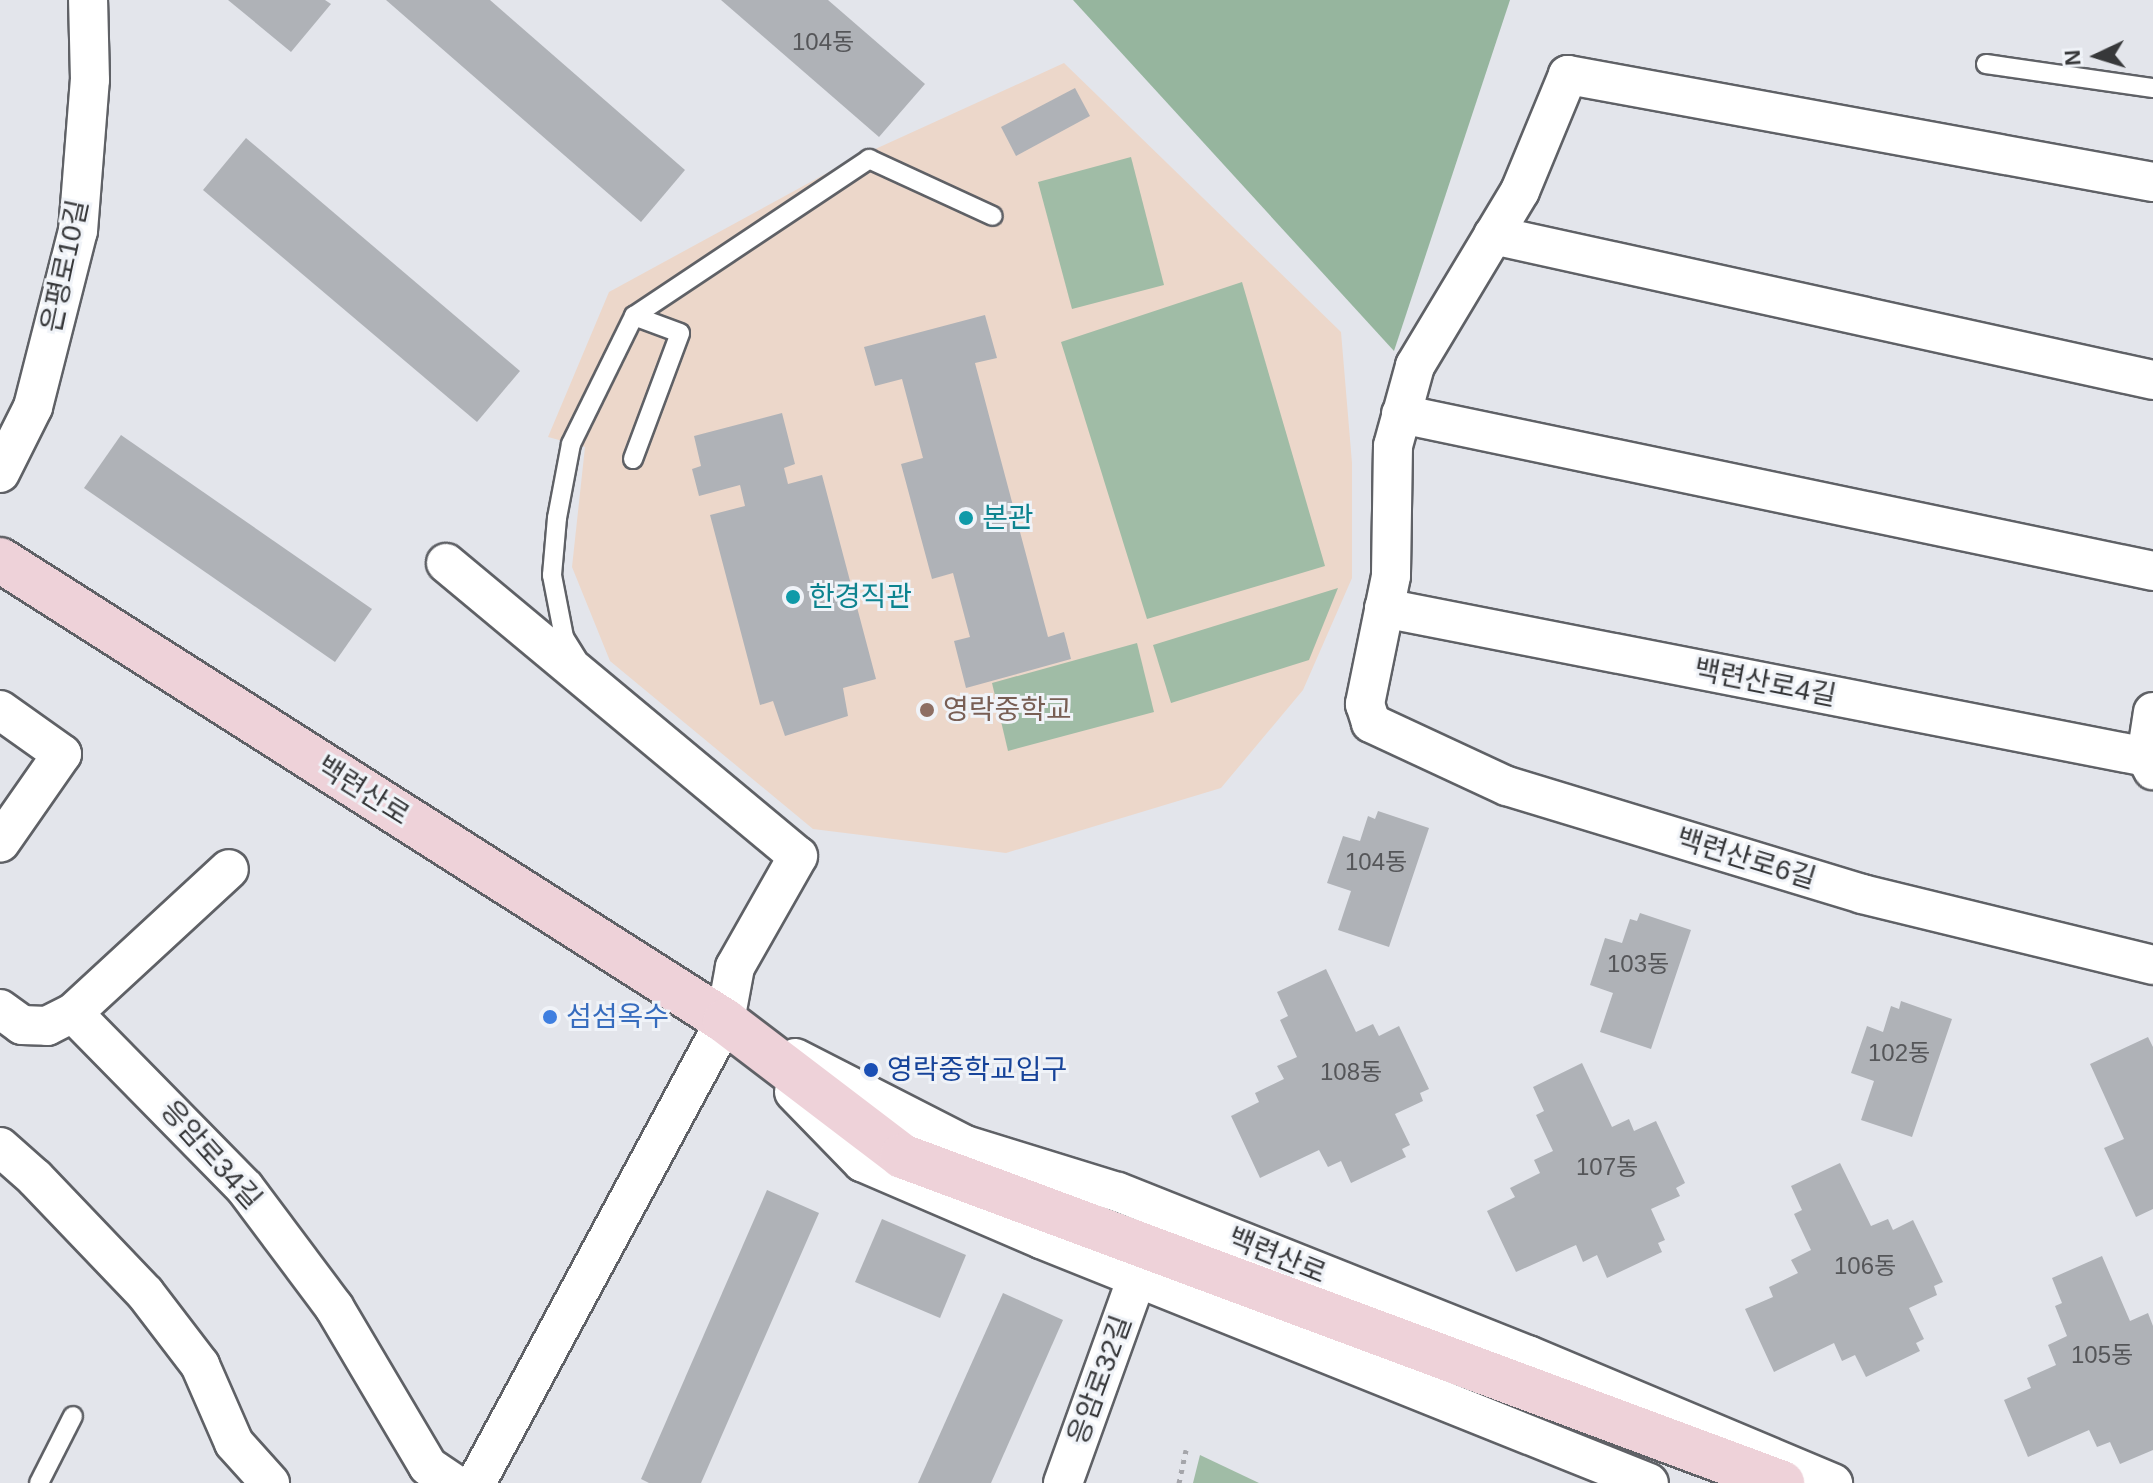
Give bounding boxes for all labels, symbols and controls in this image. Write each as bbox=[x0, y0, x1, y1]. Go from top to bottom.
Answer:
north arrow bbox=[2057, 16, 2137, 96]
house number: 104동 bbox=[792, 28, 854, 56]
text: N bbox=[2060, 49, 2086, 67]
street label: 은평로10길 bbox=[35, 197, 95, 335]
place label: 본관 bbox=[982, 501, 1034, 535]
marker: 본관 bbox=[957, 509, 975, 527]
place label: 한경직관 bbox=[809, 580, 912, 614]
marker: 한경직관 bbox=[784, 588, 802, 606]
street label: 백련산로4길 bbox=[1691, 653, 1839, 713]
place label: 영락중학교 bbox=[943, 693, 1072, 727]
marker: 영락중학교 bbox=[918, 701, 936, 719]
street label: 백련산로 bbox=[310, 749, 416, 833]
street label: 백련산로6길 bbox=[1672, 822, 1820, 896]
house number: 104동 bbox=[1345, 848, 1407, 876]
house number: 103동 bbox=[1607, 950, 1669, 978]
place label: 섬섬옥수 bbox=[566, 1000, 669, 1034]
marker: 섬섬옥수 bbox=[541, 1008, 559, 1026]
house number: 102동 bbox=[1868, 1039, 1930, 1067]
place label: 영락중학교입구 bbox=[887, 1053, 1067, 1087]
house number: 108동 bbox=[1320, 1058, 1382, 1086]
marker: 영락중학교입구 bbox=[862, 1061, 880, 1079]
street label: 응암로34길 bbox=[154, 1094, 268, 1216]
house number: 107동 bbox=[1576, 1153, 1638, 1181]
street label: 백련산로 bbox=[1223, 1221, 1331, 1291]
house number: 106동 bbox=[1834, 1252, 1896, 1280]
street label: 응암로32길 bbox=[1061, 1311, 1139, 1449]
house number: 105동 bbox=[2071, 1341, 2133, 1369]

